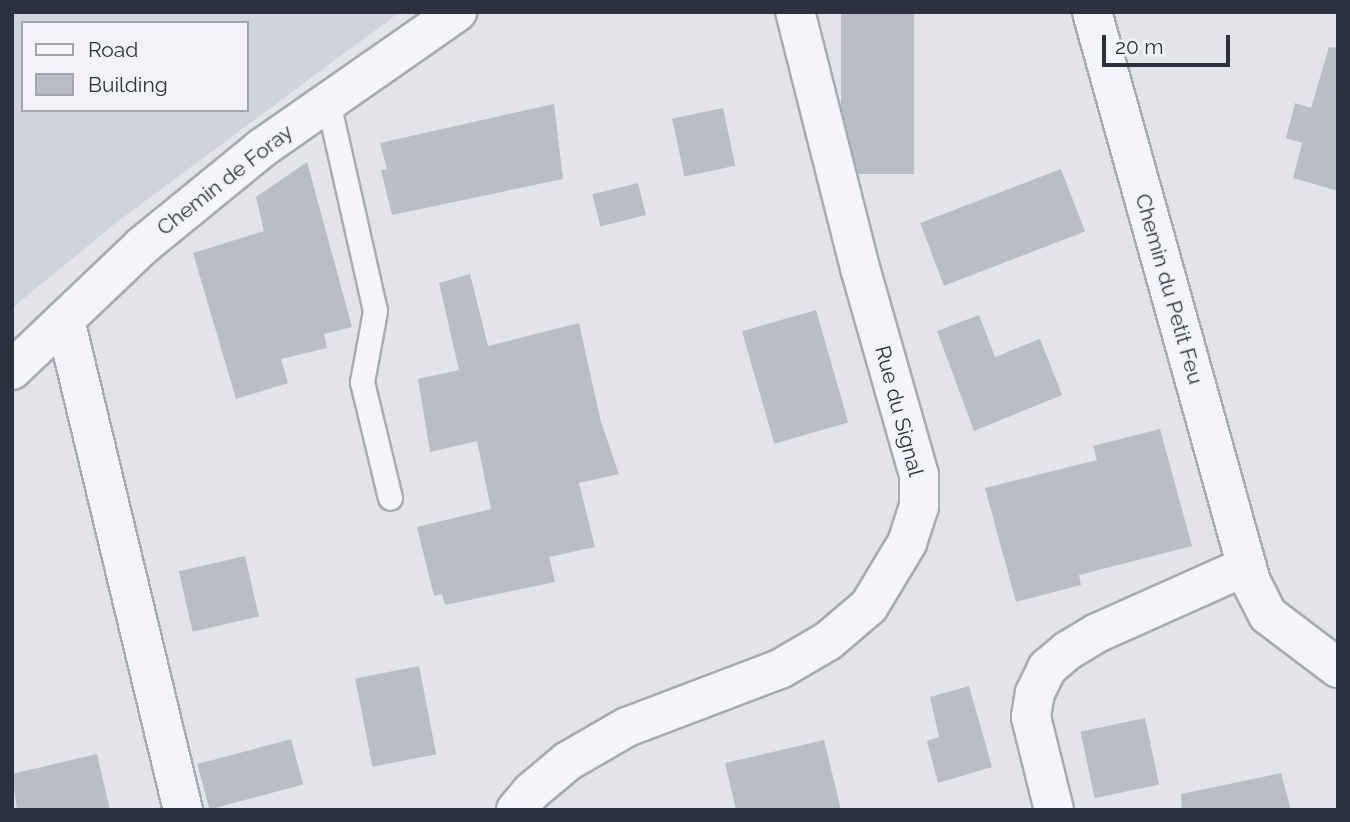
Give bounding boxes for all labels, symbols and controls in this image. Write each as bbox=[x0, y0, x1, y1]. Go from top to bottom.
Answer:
legend bbox=[21, 21, 248, 112]
scale bar bbox=[1105, 21, 1233, 65]
text: 20 m bbox=[1115, 34, 1163, 59]
text: Road bbox=[88, 37, 138, 62]
text: Building bbox=[88, 72, 168, 97]
street label: Chemin de Foray bbox=[152, 119, 298, 241]
street label: Chemin du Petit Feu bbox=[1130, 191, 1208, 387]
street label: Rue du Signal bbox=[869, 343, 929, 479]

